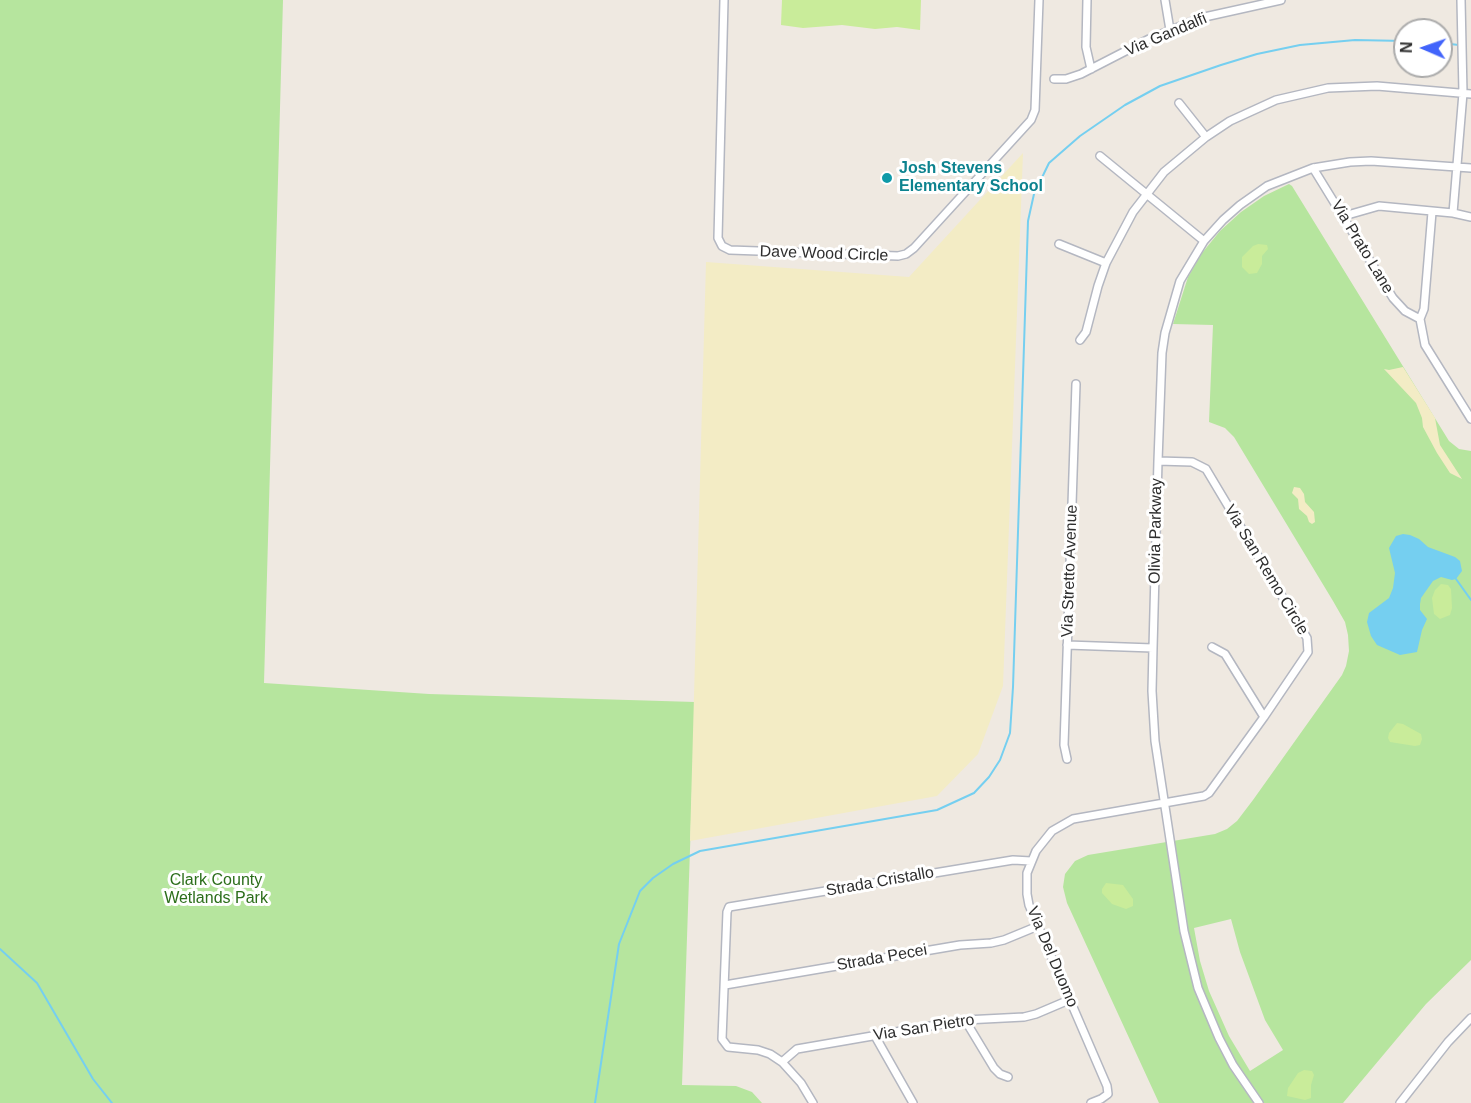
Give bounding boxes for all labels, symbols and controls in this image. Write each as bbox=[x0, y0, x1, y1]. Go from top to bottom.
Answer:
street label: Via Gandalfi bbox=[1122, 9, 1210, 61]
north arrow bbox=[1393, 18, 1453, 78]
text: N bbox=[1398, 41, 1415, 53]
place label: Josh Stevens Elementary School bbox=[899, 159, 1043, 197]
marker: Josh Stevens Elementary School bbox=[880, 171, 894, 185]
street label: Via Prato Lane bbox=[1327, 197, 1397, 297]
street label: Dave Wood Circle bbox=[759, 242, 889, 266]
street label: Olivia Parkway bbox=[1145, 478, 1167, 584]
street label: Via San Remo Circle bbox=[1220, 502, 1312, 638]
street label: Via Stretto Avenue bbox=[1058, 504, 1082, 638]
street label: Strada Cristallo bbox=[824, 863, 936, 901]
park label: Clark County Wetlands Park bbox=[164, 871, 268, 909]
street label: Via Del Duomo bbox=[1022, 904, 1082, 1010]
street label: Strada Pecei bbox=[835, 941, 929, 975]
street label: Via San Pietro bbox=[872, 1011, 976, 1045]

